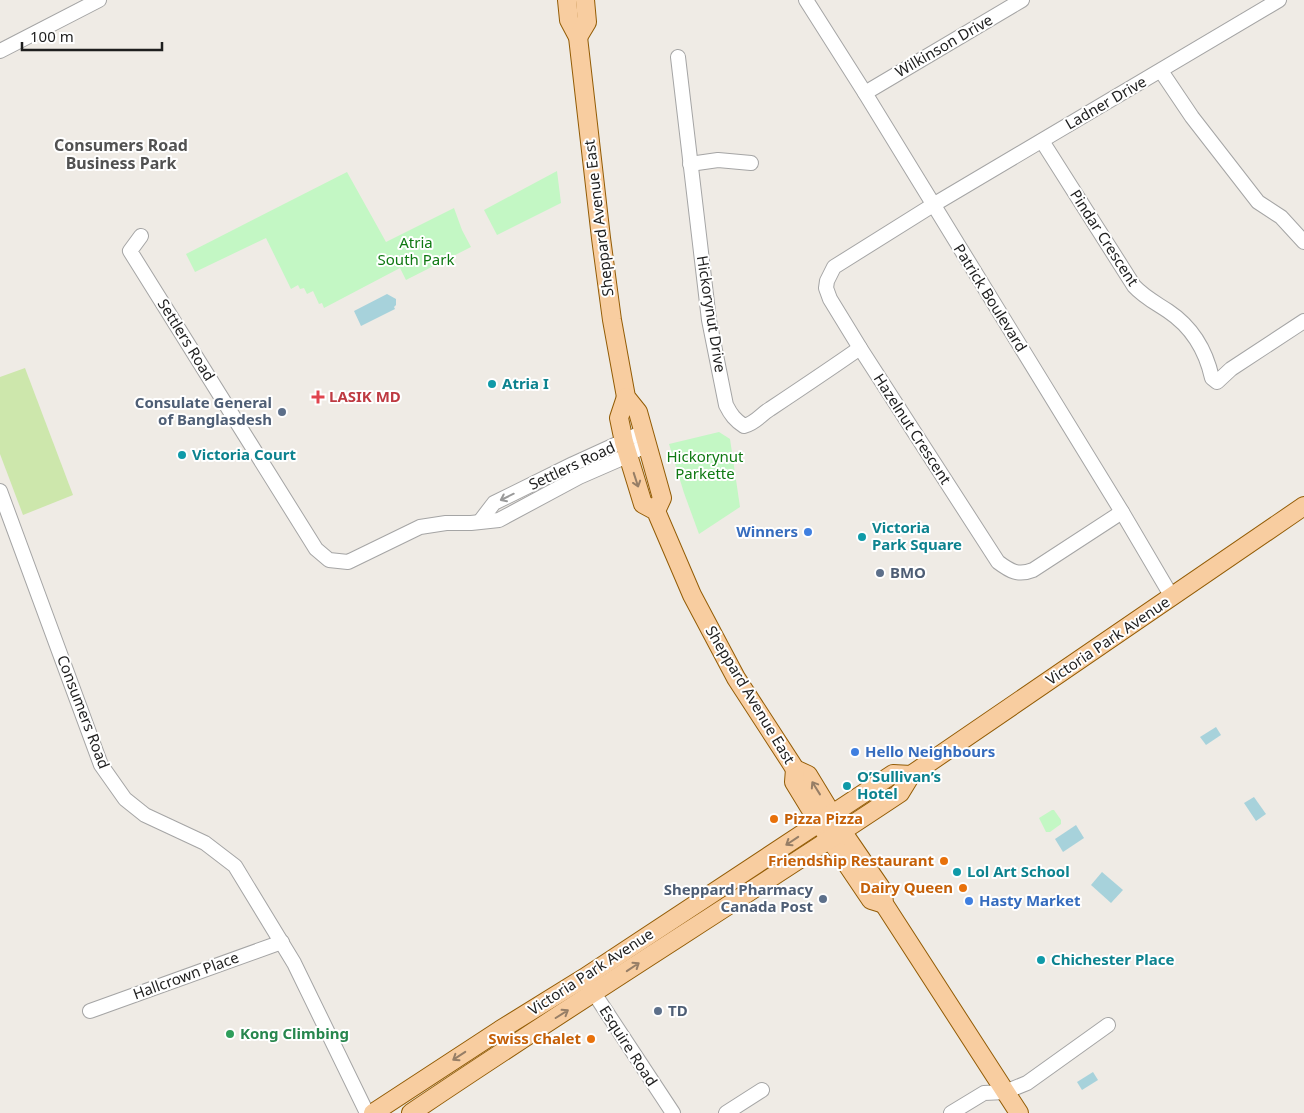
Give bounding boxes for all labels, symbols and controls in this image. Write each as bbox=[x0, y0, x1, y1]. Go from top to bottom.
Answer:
street label: Wilkinson Drive bbox=[891, 9, 996, 81]
scale bar bbox=[22, 20, 162, 52]
text: 100 m bbox=[30, 26, 74, 46]
street label: Ladner Drive bbox=[1061, 71, 1150, 133]
district label: Consumers Road Business Park bbox=[54, 134, 188, 174]
street label: Sheppard Avenue East bbox=[578, 138, 618, 298]
street label: Pindar Crescent bbox=[1066, 185, 1144, 290]
park label: Atria South Park bbox=[378, 232, 454, 269]
street label: Patrick Boulevard bbox=[950, 240, 1032, 355]
street label: Hickorynut Drive bbox=[693, 254, 731, 374]
street label: Settlers Road bbox=[154, 295, 220, 384]
street label: Hazelnut Crescent bbox=[870, 369, 956, 488]
place label: Atria I bbox=[502, 373, 549, 393]
marker: Atria I bbox=[486, 378, 498, 390]
place label: LASIK MD bbox=[329, 386, 401, 406]
marker: LASIK MD bbox=[311, 390, 325, 404]
place label: Consulate General of Banglasdesh bbox=[135, 392, 272, 429]
marker: Consulate General of Banglasdesh bbox=[276, 406, 288, 418]
street label: Settlers Road bbox=[525, 436, 618, 494]
place label: Victoria Court bbox=[192, 444, 296, 464]
park label: Hickorynut Parkette bbox=[666, 446, 744, 483]
marker: Victoria Court bbox=[176, 449, 188, 461]
one-way arrow bbox=[631, 472, 641, 488]
one-way arrow bbox=[499, 492, 514, 502]
place label: Victoria Park Square bbox=[872, 517, 962, 554]
place label: Winners bbox=[736, 521, 798, 541]
marker: Winners bbox=[802, 526, 814, 538]
marker: Victoria Park Square bbox=[856, 531, 868, 543]
place label: BMO bbox=[890, 562, 926, 582]
marker: BMO bbox=[874, 567, 886, 579]
street label: Victoria Park Avenue bbox=[1042, 591, 1173, 689]
street label: Sheppard Avenue East bbox=[702, 622, 800, 768]
street label: Consumers Road bbox=[53, 652, 115, 771]
place label: Hello Neighbours bbox=[865, 741, 995, 761]
marker: Hello Neighbours bbox=[849, 746, 861, 758]
place label: O’Sullivan’s Hotel bbox=[857, 766, 941, 803]
marker: O’Sullivan’s Hotel bbox=[841, 780, 853, 792]
one-way arrow bbox=[811, 781, 821, 795]
place label: Pizza Pizza bbox=[784, 808, 863, 828]
marker: Pizza Pizza bbox=[768, 813, 780, 825]
one-way arrow bbox=[785, 836, 799, 846]
place label: Friendship Restaurant bbox=[768, 850, 934, 870]
marker: Friendship Restaurant bbox=[938, 855, 950, 867]
place label: Lol Art School bbox=[967, 861, 1070, 881]
marker: Lol Art School bbox=[951, 866, 963, 878]
place label: Dairy Queen bbox=[860, 877, 953, 897]
place label: Sheppard Pharmacy Canada Post bbox=[664, 879, 813, 916]
marker: Dairy Queen bbox=[957, 882, 969, 894]
place label: Hasty Market bbox=[979, 890, 1081, 910]
marker: Sheppard Pharmacy Canada Post bbox=[817, 893, 829, 905]
marker: Hasty Market bbox=[963, 895, 975, 907]
street label: Victoria Park Avenue bbox=[524, 923, 657, 1019]
street label: Hallcrown Place bbox=[130, 947, 241, 1003]
place label: Chichester Place bbox=[1051, 949, 1174, 969]
marker: Chichester Place bbox=[1035, 954, 1047, 966]
one-way arrow bbox=[626, 962, 640, 972]
place label: TD bbox=[668, 1000, 688, 1020]
street label: Esquire Road bbox=[595, 1001, 662, 1090]
marker: TD bbox=[652, 1005, 664, 1017]
one-way arrow bbox=[554, 1009, 568, 1019]
place label: Kong Climbing bbox=[240, 1023, 349, 1043]
marker: Kong Climbing bbox=[224, 1028, 236, 1040]
place label: Swiss Chalet bbox=[488, 1028, 581, 1048]
marker: Swiss Chalet bbox=[585, 1033, 597, 1045]
one-way arrow bbox=[453, 1052, 467, 1062]

